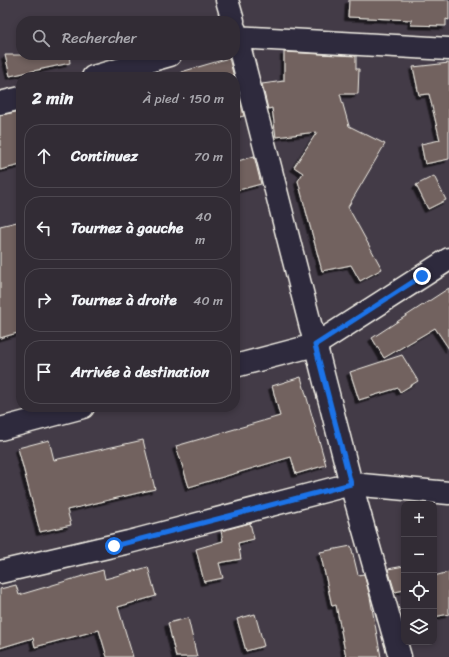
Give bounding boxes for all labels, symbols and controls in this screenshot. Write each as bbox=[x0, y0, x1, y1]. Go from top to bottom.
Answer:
search box bbox=[16, 16, 240, 60]
text: Rechercher bbox=[62, 25, 137, 51]
icon: search bbox=[30, 27, 52, 49]
text: 2 min bbox=[32, 83, 73, 113]
text: À pied · 150 m bbox=[143, 87, 224, 110]
text: Continuez bbox=[71, 143, 138, 169]
icon: ahead bbox=[33, 145, 55, 167]
text: 70 m bbox=[194, 145, 223, 168]
text: 40 m bbox=[195, 205, 212, 251]
text: Tournez à gauche bbox=[71, 215, 183, 241]
icon: left bbox=[33, 217, 55, 239]
route end bbox=[413, 267, 431, 285]
text: Tournez à droite bbox=[71, 287, 177, 313]
icon: right bbox=[33, 289, 55, 311]
text: 40 m bbox=[193, 289, 223, 312]
text: Arrivée à destination bbox=[71, 359, 209, 385]
icon: arrive bbox=[33, 361, 55, 383]
map controls bbox=[401, 501, 437, 645]
button: + bbox=[401, 501, 437, 537]
route start bbox=[105, 537, 123, 555]
button: − bbox=[401, 537, 437, 573]
button: locate bbox=[401, 573, 437, 609]
button: layers bbox=[401, 609, 437, 645]

